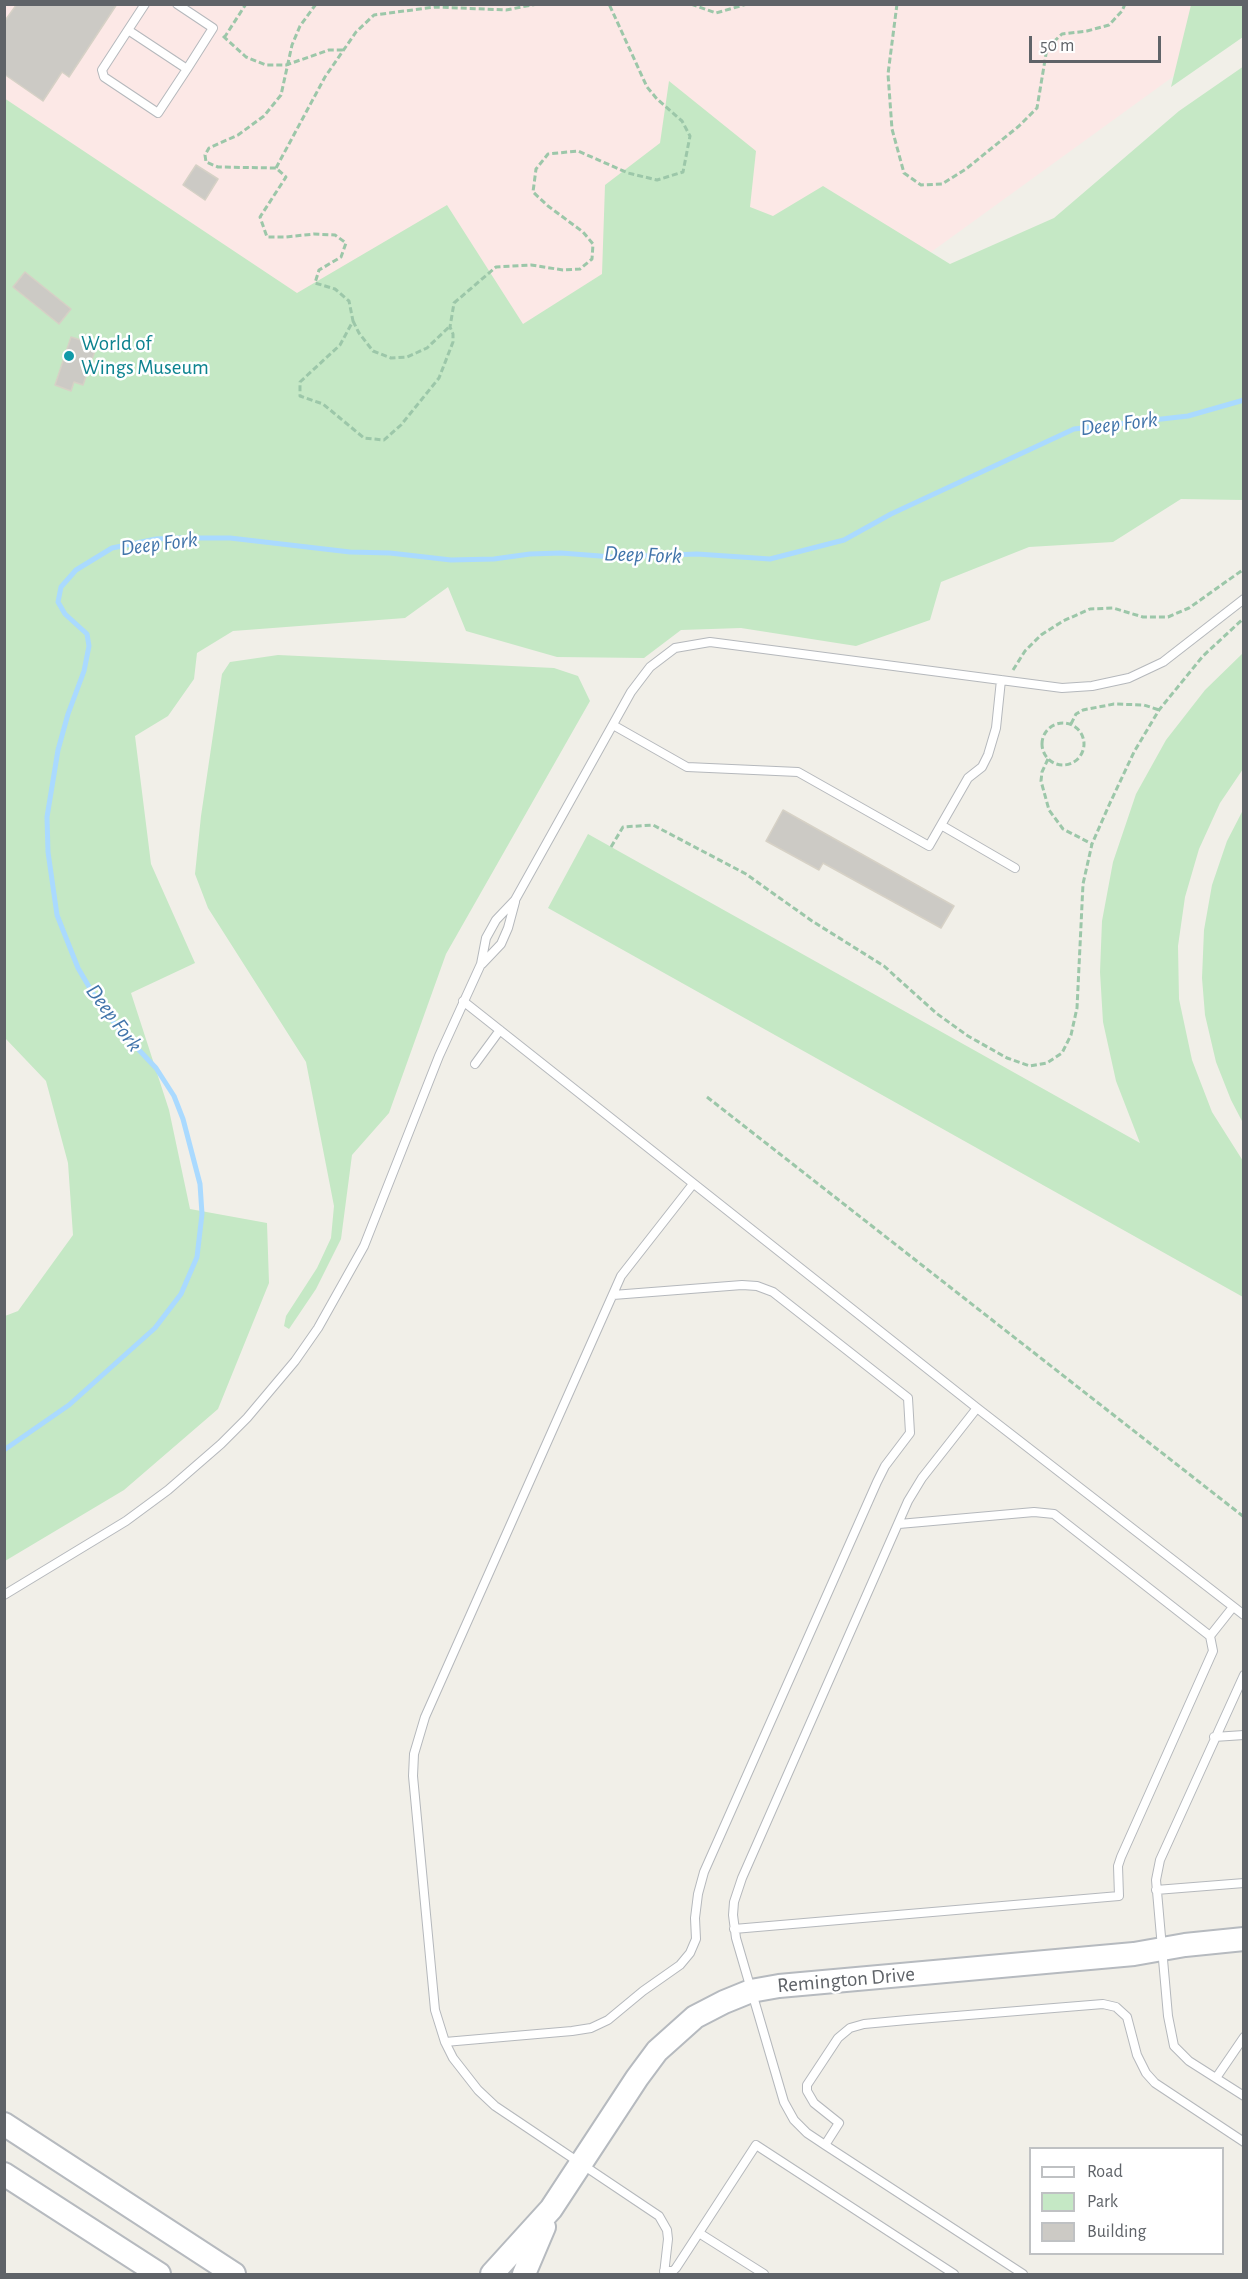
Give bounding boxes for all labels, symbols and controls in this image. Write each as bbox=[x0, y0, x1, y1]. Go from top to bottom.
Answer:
scale bar bbox=[1032, 24, 1164, 62]
text: 50 m bbox=[1040, 37, 1074, 55]
place label: World of Wings Museum bbox=[81, 331, 209, 381]
marker: World of Wings Museum bbox=[62, 349, 76, 363]
water label: Deep Fork bbox=[1079, 406, 1159, 442]
water label: Deep Fork bbox=[119, 526, 199, 562]
water label: Deep Fork bbox=[604, 540, 682, 570]
water label: Deep Fork bbox=[80, 979, 148, 1057]
street label: Remington Drive bbox=[776, 1961, 916, 1999]
legend bbox=[1029, 2147, 1224, 2255]
text: Road bbox=[1087, 2163, 1123, 2181]
text: Park bbox=[1087, 2193, 1118, 2211]
text: Building bbox=[1087, 2223, 1146, 2241]

